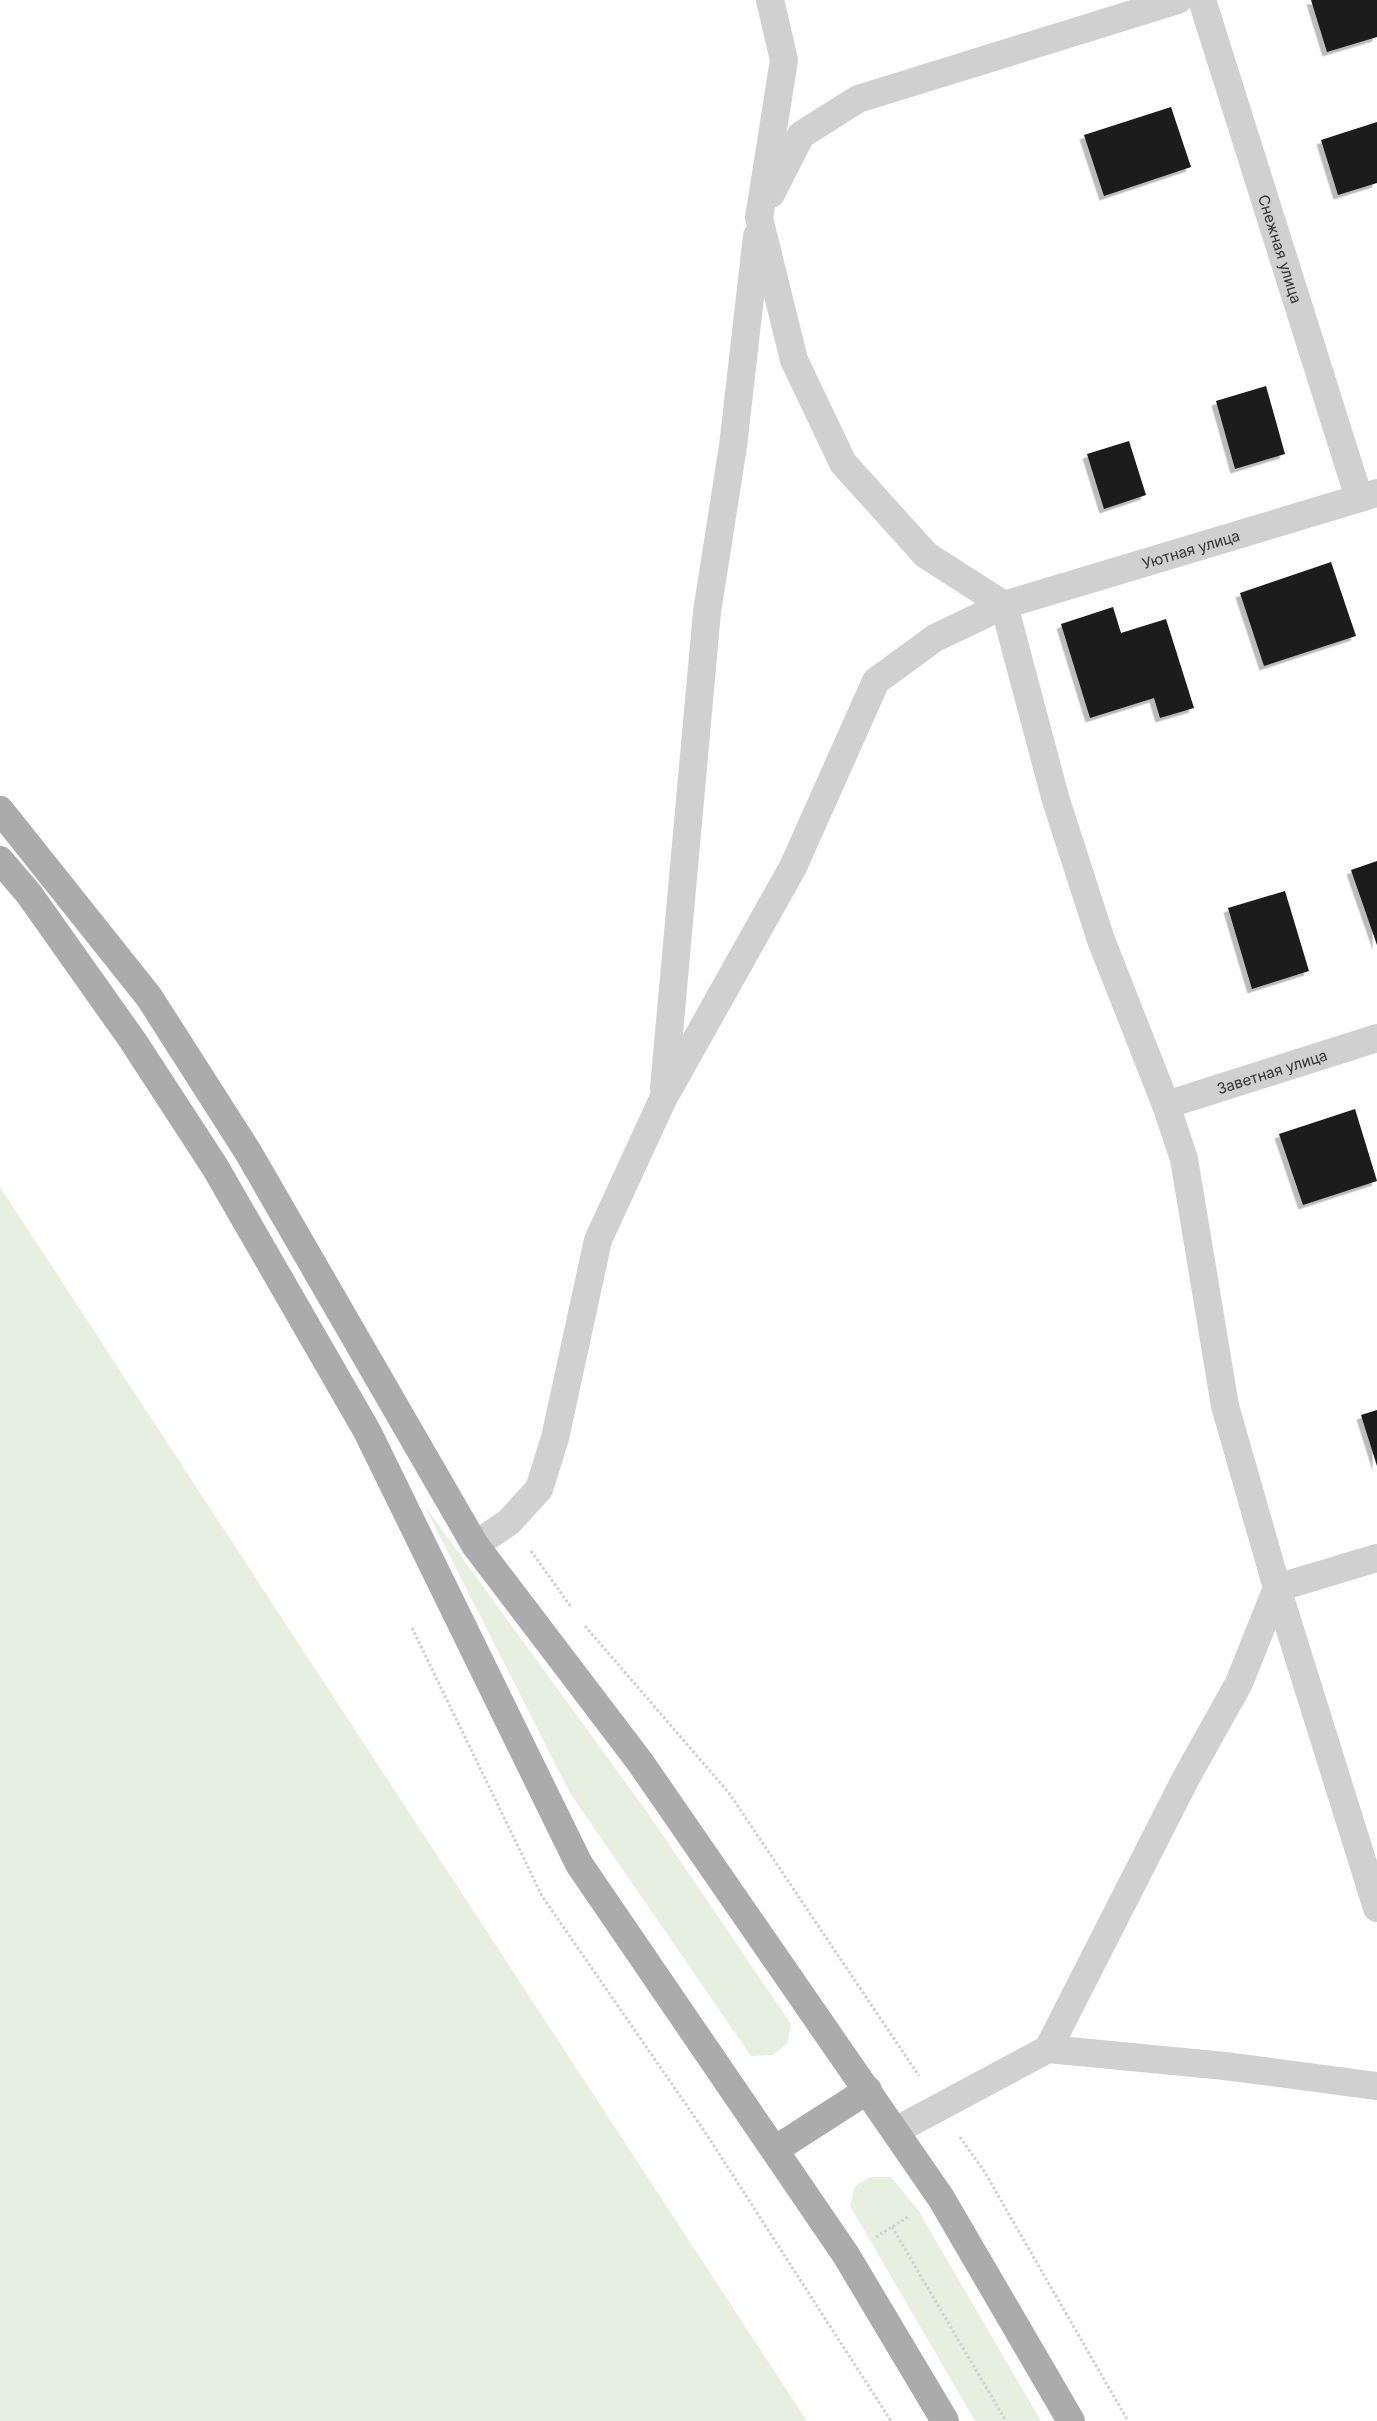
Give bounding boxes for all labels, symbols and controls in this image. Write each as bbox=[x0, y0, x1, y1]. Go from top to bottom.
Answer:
street label: Снежная улица bbox=[1254, 192, 1307, 306]
street label: Уютная улица bbox=[1139, 525, 1242, 573]
street label: Заветная улица bbox=[1214, 1045, 1329, 1098]

